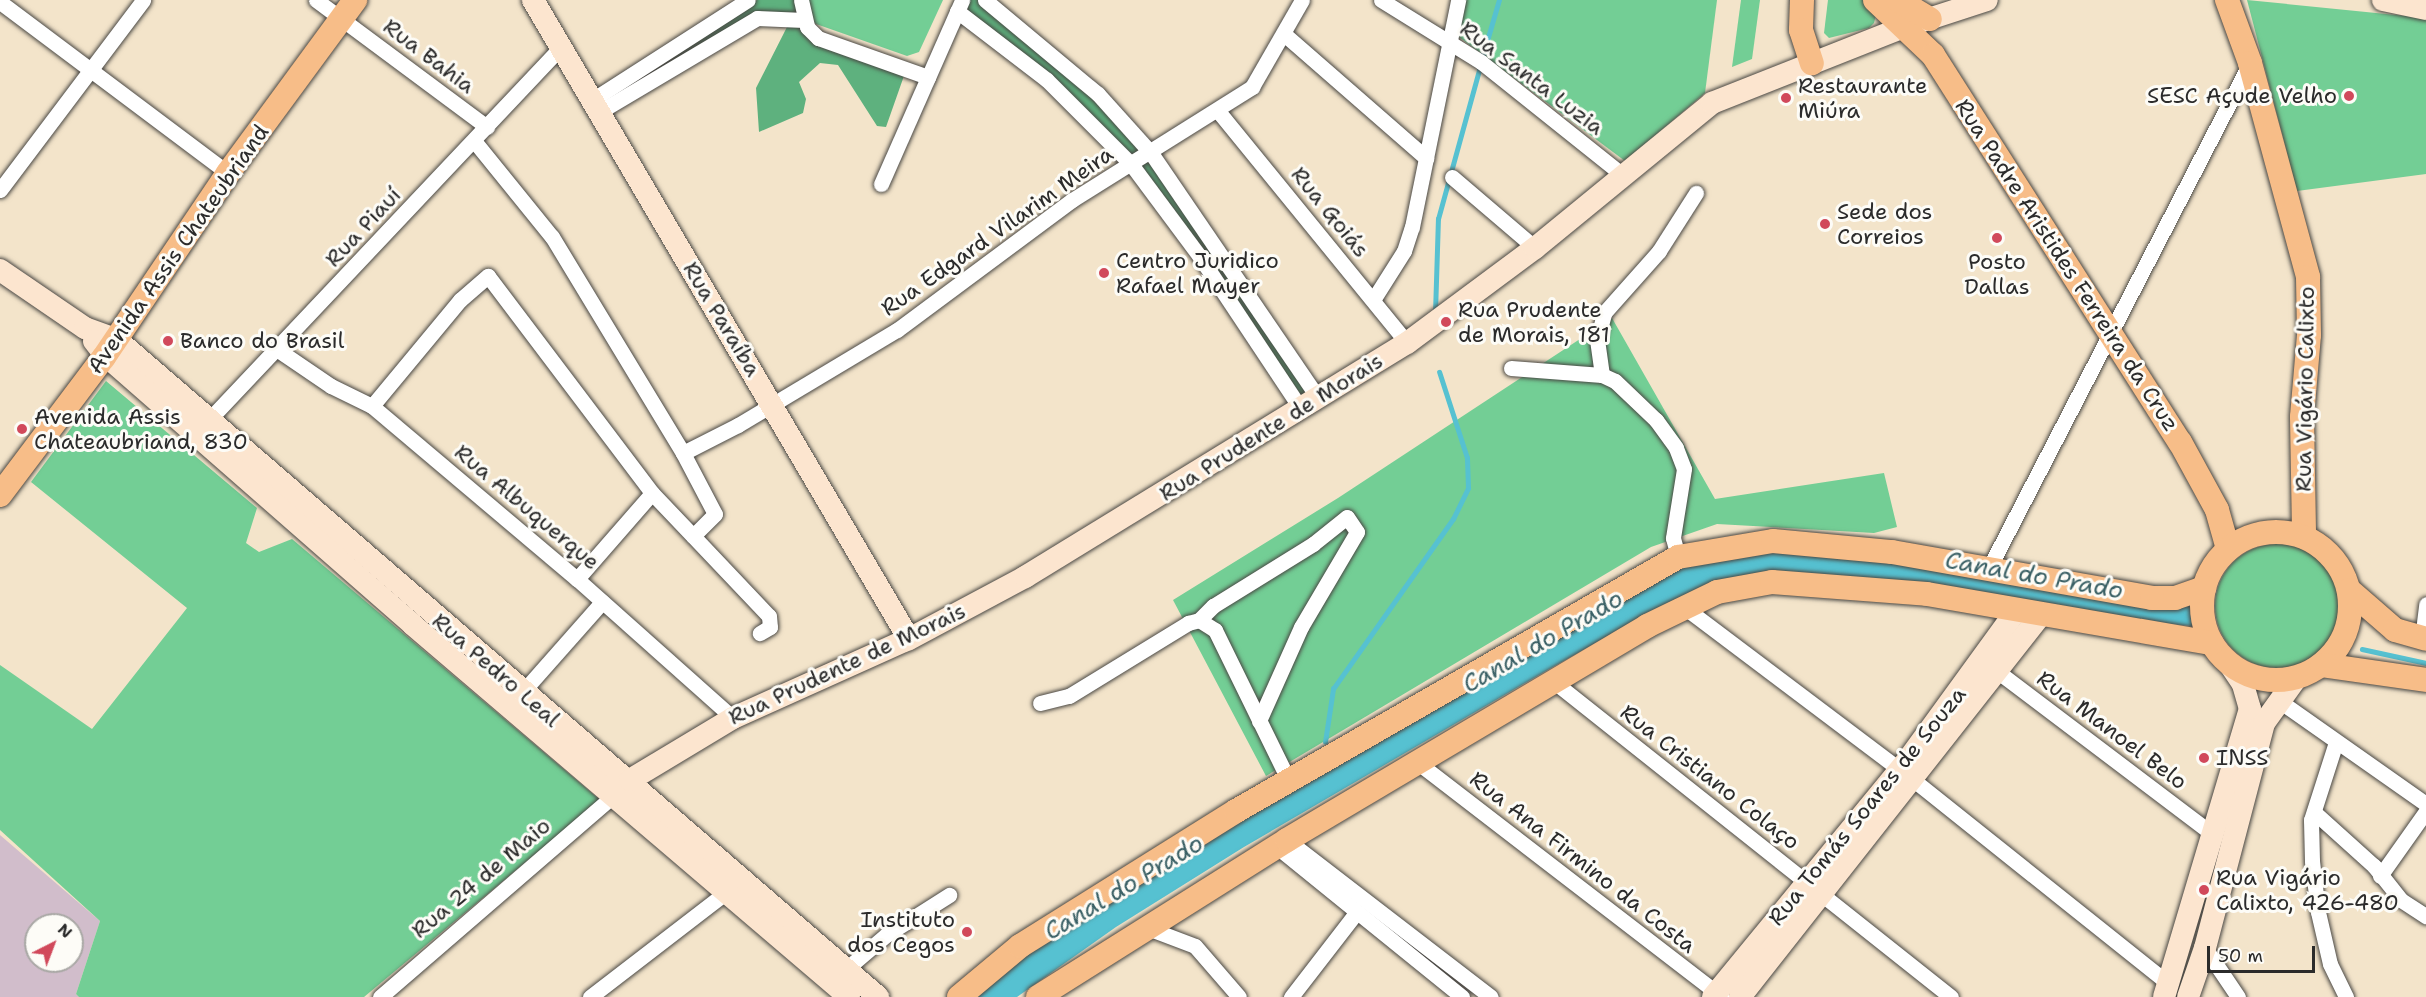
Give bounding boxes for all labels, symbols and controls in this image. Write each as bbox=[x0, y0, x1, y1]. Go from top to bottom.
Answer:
street label: Rua Bahia bbox=[378, 13, 480, 99]
street label: Rua Santa Luzia bbox=[1455, 15, 1609, 141]
place label: Restaurante Miúra bbox=[1798, 72, 1928, 124]
place label: SESC Açude Velho bbox=[2147, 83, 2337, 109]
marker: SESC Açude Velho bbox=[2342, 89, 2356, 103]
marker: Restaurante Miúra bbox=[1779, 91, 1793, 105]
street label: Rua Padre Aristides Ferreira da Cruz bbox=[1950, 94, 2184, 436]
street label: Avenida Assis Chateubriand bbox=[82, 120, 274, 378]
street label: Rua Edgard Vilarim Meira bbox=[876, 141, 1118, 321]
street label: Rua Goiás bbox=[1286, 162, 1374, 262]
street label: Rua Piauí bbox=[320, 182, 406, 272]
place label: Sede dos Correios bbox=[1837, 198, 1932, 249]
marker: Sede dos Correios bbox=[1818, 217, 1832, 231]
marker: Posto Dallas bbox=[1990, 231, 2004, 245]
place label: Centro Juridico Rafael Mayer bbox=[1116, 247, 1279, 298]
place label: Posto Dallas bbox=[1964, 248, 2030, 300]
street label: Rua Paraíba bbox=[678, 257, 766, 381]
marker: Centro Juridico Rafael Mayer bbox=[1097, 266, 1111, 280]
street label: Rua Vigário Calixto bbox=[2290, 286, 2320, 492]
place label: Rua Prudente de Morais, 181 bbox=[1458, 296, 1610, 348]
marker: Rua Prudente de Morais, 181 bbox=[1439, 315, 1453, 329]
place label: Banco do Brasil bbox=[180, 328, 344, 354]
marker: Banco do Brasil bbox=[161, 334, 175, 348]
street label: Rua Prudente de Morais bbox=[1154, 347, 1388, 507]
place label: Avenida Assis Chateaubriand, 830 bbox=[34, 403, 248, 454]
marker: Avenida Assis Chateaubriand, 830 bbox=[15, 422, 29, 436]
street label: Rua Albuquerque bbox=[449, 439, 605, 575]
water label: Canal do Prado bbox=[1943, 546, 2125, 606]
water label: Canal do Prado bbox=[1458, 584, 1628, 700]
street label: Rua Prudente de Morais bbox=[724, 597, 970, 731]
street label: Rua Pedro Leal bbox=[427, 607, 565, 733]
street label: Rua Manoel Belo bbox=[2032, 665, 2192, 795]
street label: Rua Tomás Soares de Souza bbox=[1763, 681, 1971, 931]
street label: Rua Cristiano Colaço bbox=[1615, 699, 1805, 855]
place label: INSS bbox=[2216, 745, 2269, 771]
marker: INSS bbox=[2197, 751, 2211, 765]
street label: Rua Ana Firmino da Costa bbox=[1465, 766, 1701, 958]
street label: Rua 24 de Maio bbox=[406, 812, 556, 944]
water label: Canal do Prado bbox=[1039, 829, 1209, 947]
place label: Rua Vigário Calixto, 426-480 bbox=[2216, 864, 2399, 915]
marker: Rua Vigário Calixto, 426-480 bbox=[2197, 883, 2211, 897]
place label: Instituto dos Cegos bbox=[847, 906, 955, 957]
north arrow bbox=[24, 913, 84, 973]
text: N bbox=[53, 919, 77, 943]
marker: Instituto dos Cegos bbox=[960, 925, 974, 939]
scale bar bbox=[2210, 934, 2318, 972]
text: 50 m bbox=[2218, 944, 2263, 968]

